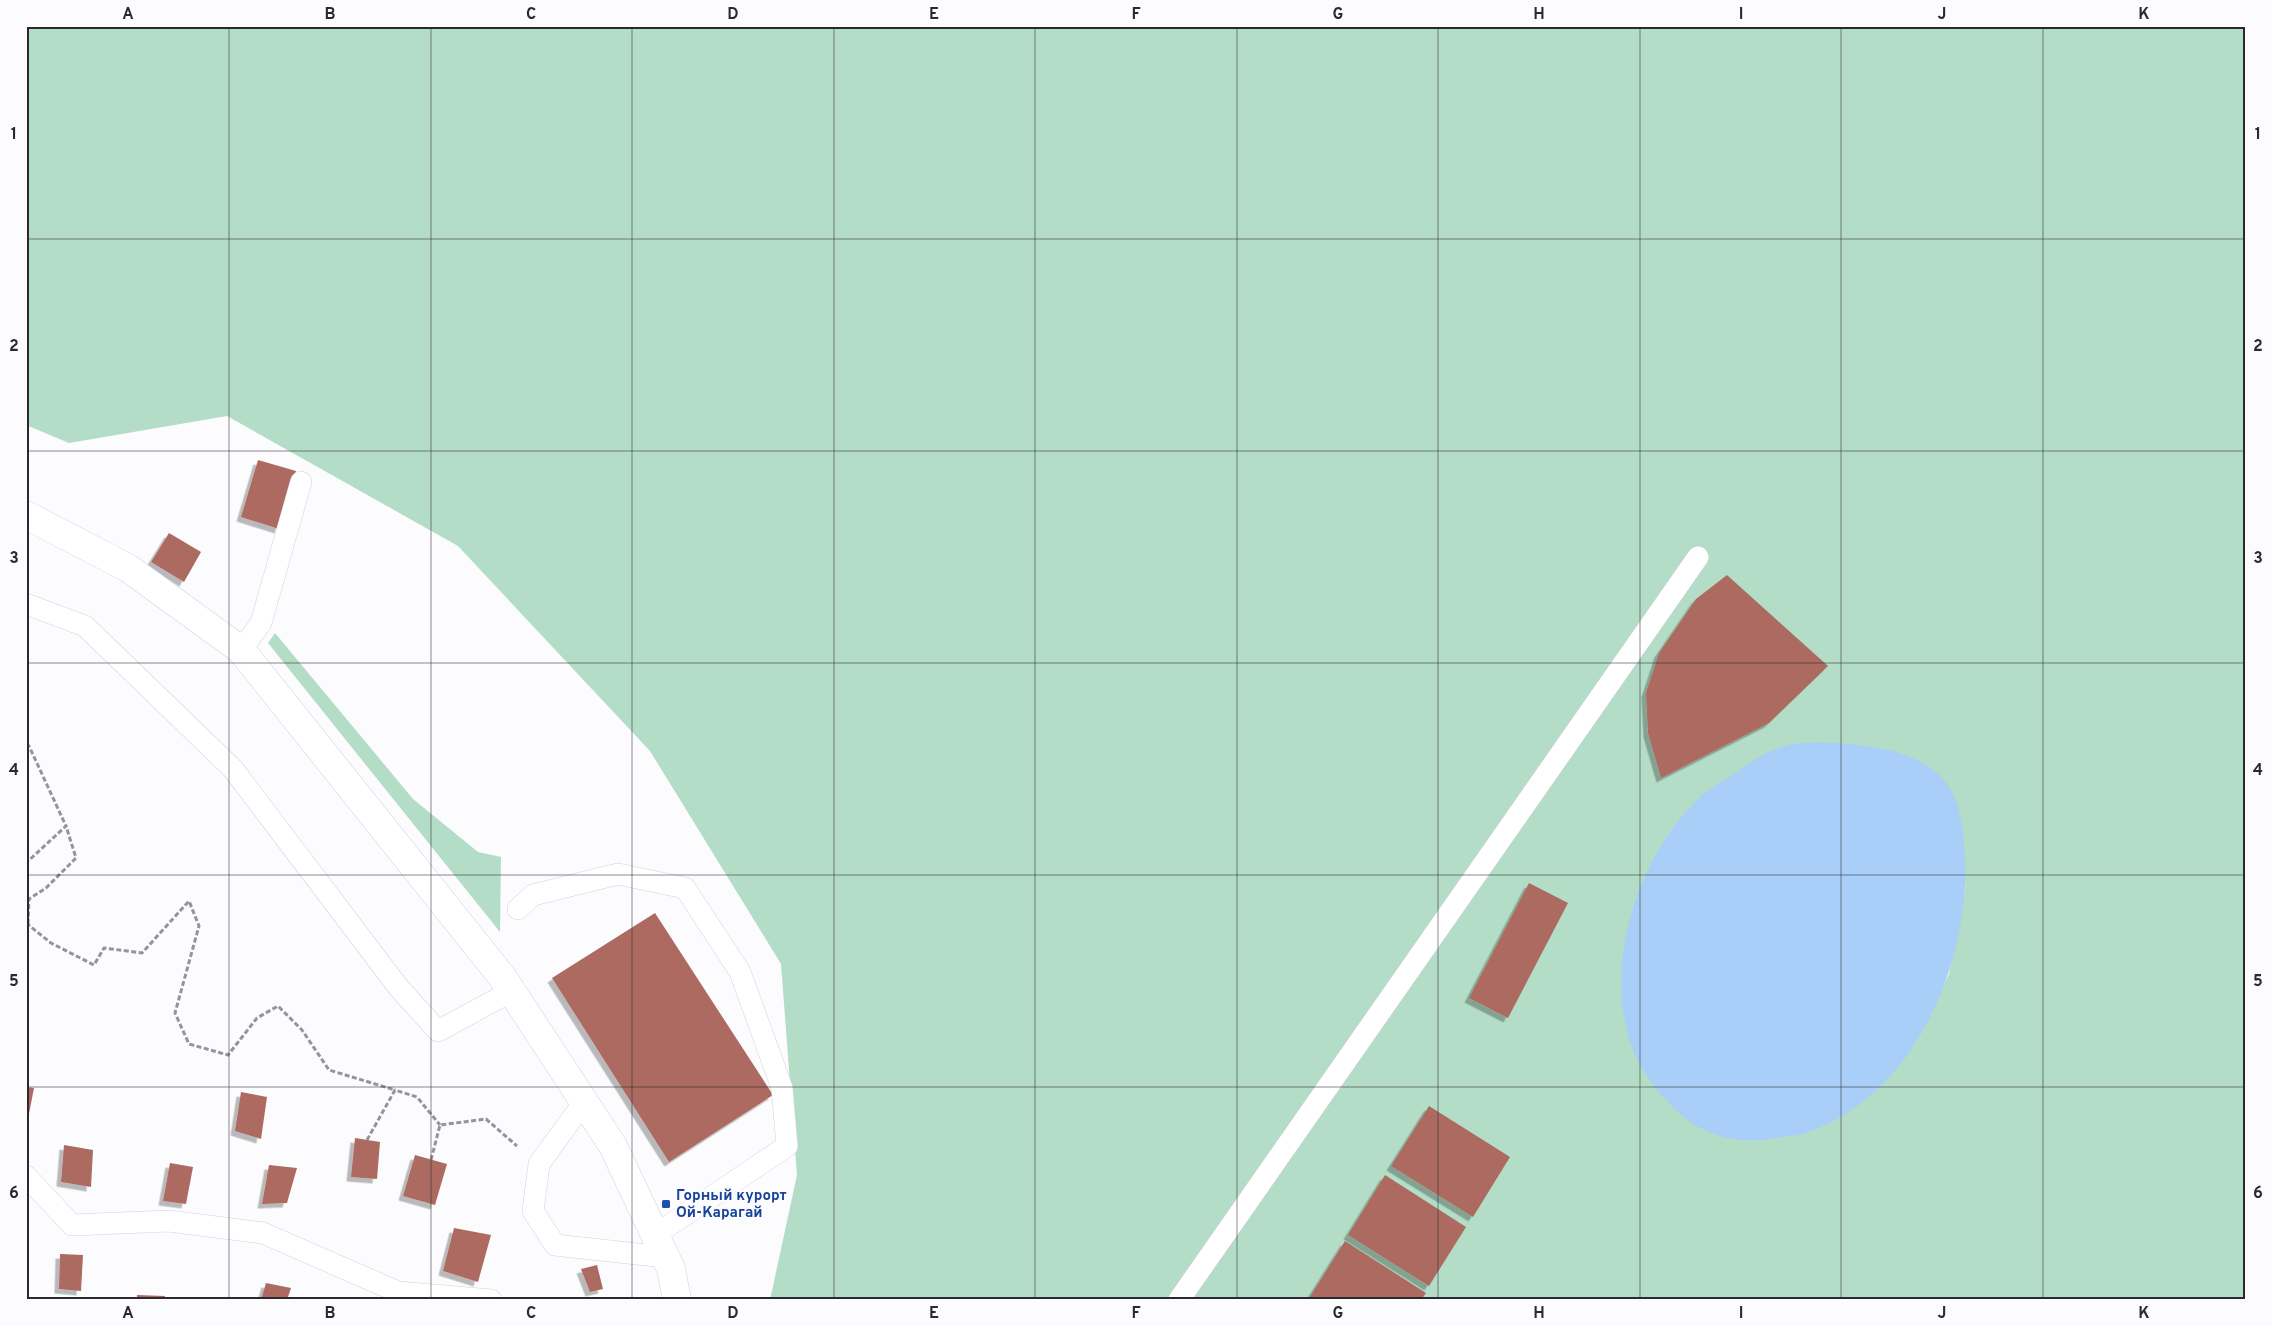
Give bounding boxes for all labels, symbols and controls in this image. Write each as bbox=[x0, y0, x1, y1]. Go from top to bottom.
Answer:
text: A bbox=[122, 5, 134, 25]
text: B bbox=[324, 5, 336, 25]
text: C bbox=[526, 5, 536, 25]
text: D bbox=[727, 5, 739, 25]
text: E bbox=[929, 5, 939, 25]
text: F bbox=[1131, 5, 1141, 25]
text: G bbox=[1333, 5, 1343, 25]
text: H bbox=[1533, 5, 1545, 25]
text: I bbox=[1739, 5, 1743, 25]
text: J bbox=[1938, 5, 1946, 25]
text: K bbox=[2138, 5, 2150, 25]
text: 1 bbox=[11, 125, 17, 145]
text: 1 bbox=[2255, 125, 2261, 145]
text: 2 bbox=[9, 337, 19, 357]
text: 2 bbox=[2253, 337, 2263, 357]
text: 3 bbox=[9, 549, 19, 569]
text: 3 bbox=[2253, 549, 2263, 569]
text: 4 bbox=[9, 761, 19, 781]
text: 4 bbox=[2253, 761, 2263, 781]
text: 5 bbox=[9, 972, 19, 992]
text: 5 bbox=[2253, 972, 2263, 992]
text: 6 bbox=[9, 1184, 19, 1204]
text: 6 bbox=[2253, 1184, 2263, 1204]
place label: Горный курорт Ой-Карагай bbox=[676, 1187, 787, 1223]
marker: Горный курорт Ой-Карагай bbox=[660, 1198, 672, 1210]
text: A bbox=[122, 1304, 134, 1324]
text: B bbox=[324, 1304, 336, 1324]
text: C bbox=[526, 1304, 536, 1324]
text: D bbox=[727, 1304, 739, 1324]
text: E bbox=[929, 1304, 939, 1324]
text: F bbox=[1131, 1304, 1141, 1324]
text: G bbox=[1333, 1304, 1343, 1324]
text: H bbox=[1533, 1304, 1545, 1324]
text: I bbox=[1739, 1304, 1743, 1324]
text: J bbox=[1938, 1304, 1946, 1324]
text: K bbox=[2138, 1304, 2150, 1324]

